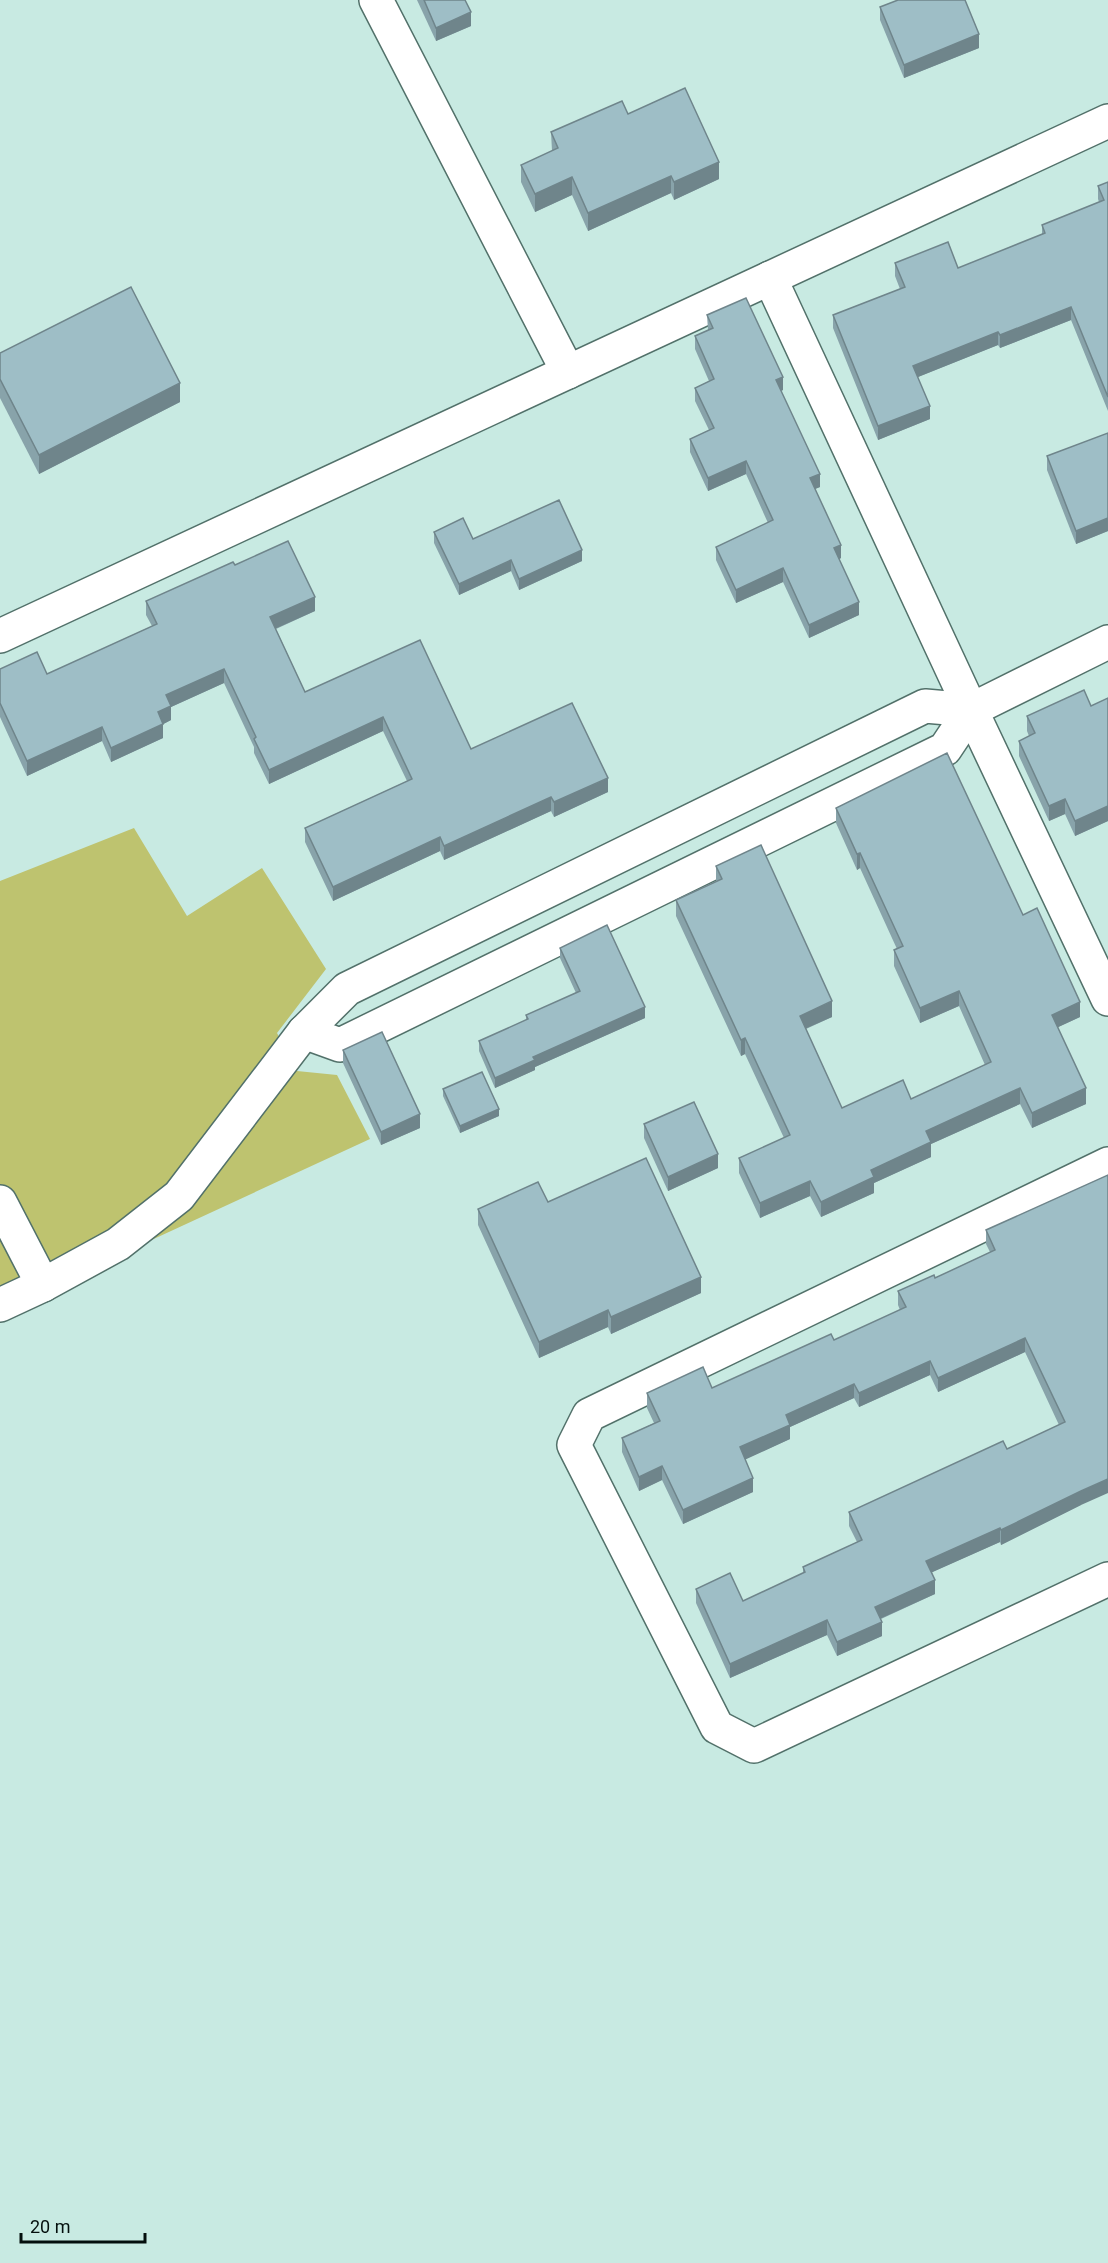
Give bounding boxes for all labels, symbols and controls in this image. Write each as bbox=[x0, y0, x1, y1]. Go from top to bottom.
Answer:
scale bar bbox=[21, 2206, 146, 2244]
text: 20 m bbox=[30, 2216, 70, 2237]

